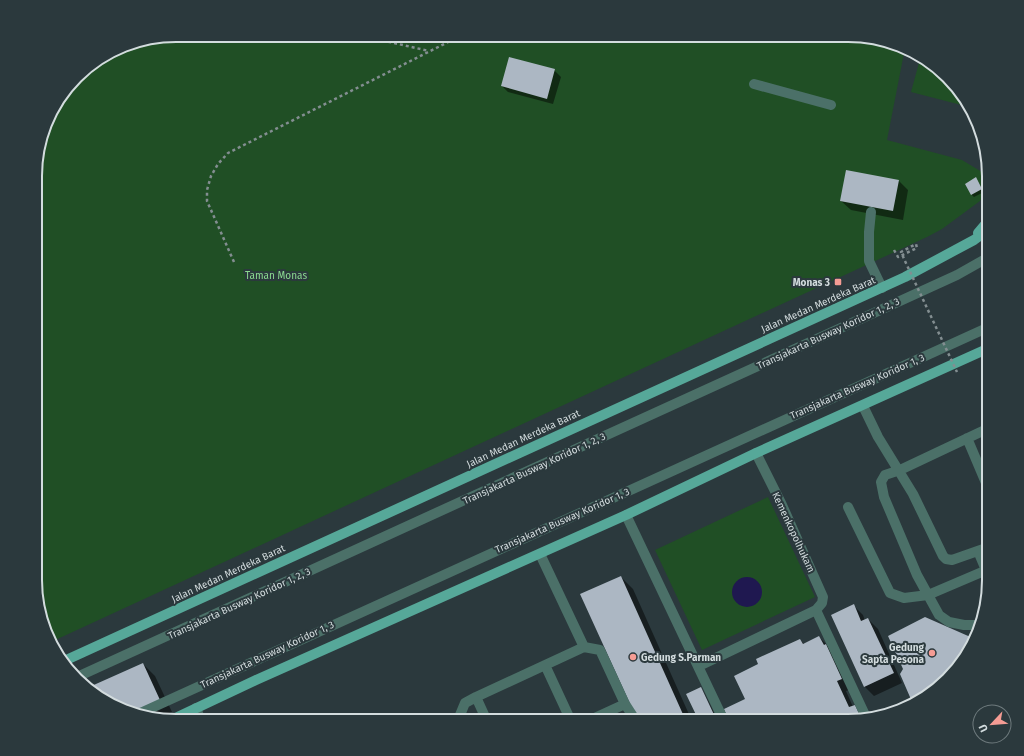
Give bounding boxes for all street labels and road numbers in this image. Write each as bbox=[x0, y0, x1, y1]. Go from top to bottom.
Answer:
street label: Jalan Medan Merdeka Barat bbox=[759, 274, 878, 336]
street label: Transjakarta Busway Koridor 1, 2, 3 bbox=[755, 296, 902, 372]
street label: Transjakarta Busway Koridor 1, 3 bbox=[788, 352, 926, 422]
street label: Jalan Medan Merdeka Barat bbox=[465, 407, 582, 470]
street label: Transjakarta Busway Koridor 1, 2, 3 bbox=[461, 431, 608, 507]
street label: Transjakarta Busway Koridor 1, 3 bbox=[493, 486, 631, 556]
street label: Kemenkopolhukam bbox=[769, 490, 817, 575]
street label: Jalan Medan Merdeka Barat bbox=[170, 542, 287, 605]
street label: Transjakarta Busway Koridor 1, 2, 3 bbox=[166, 566, 313, 642]
street label: Transjakarta Busway Koridor 1, 3 bbox=[199, 619, 336, 691]

